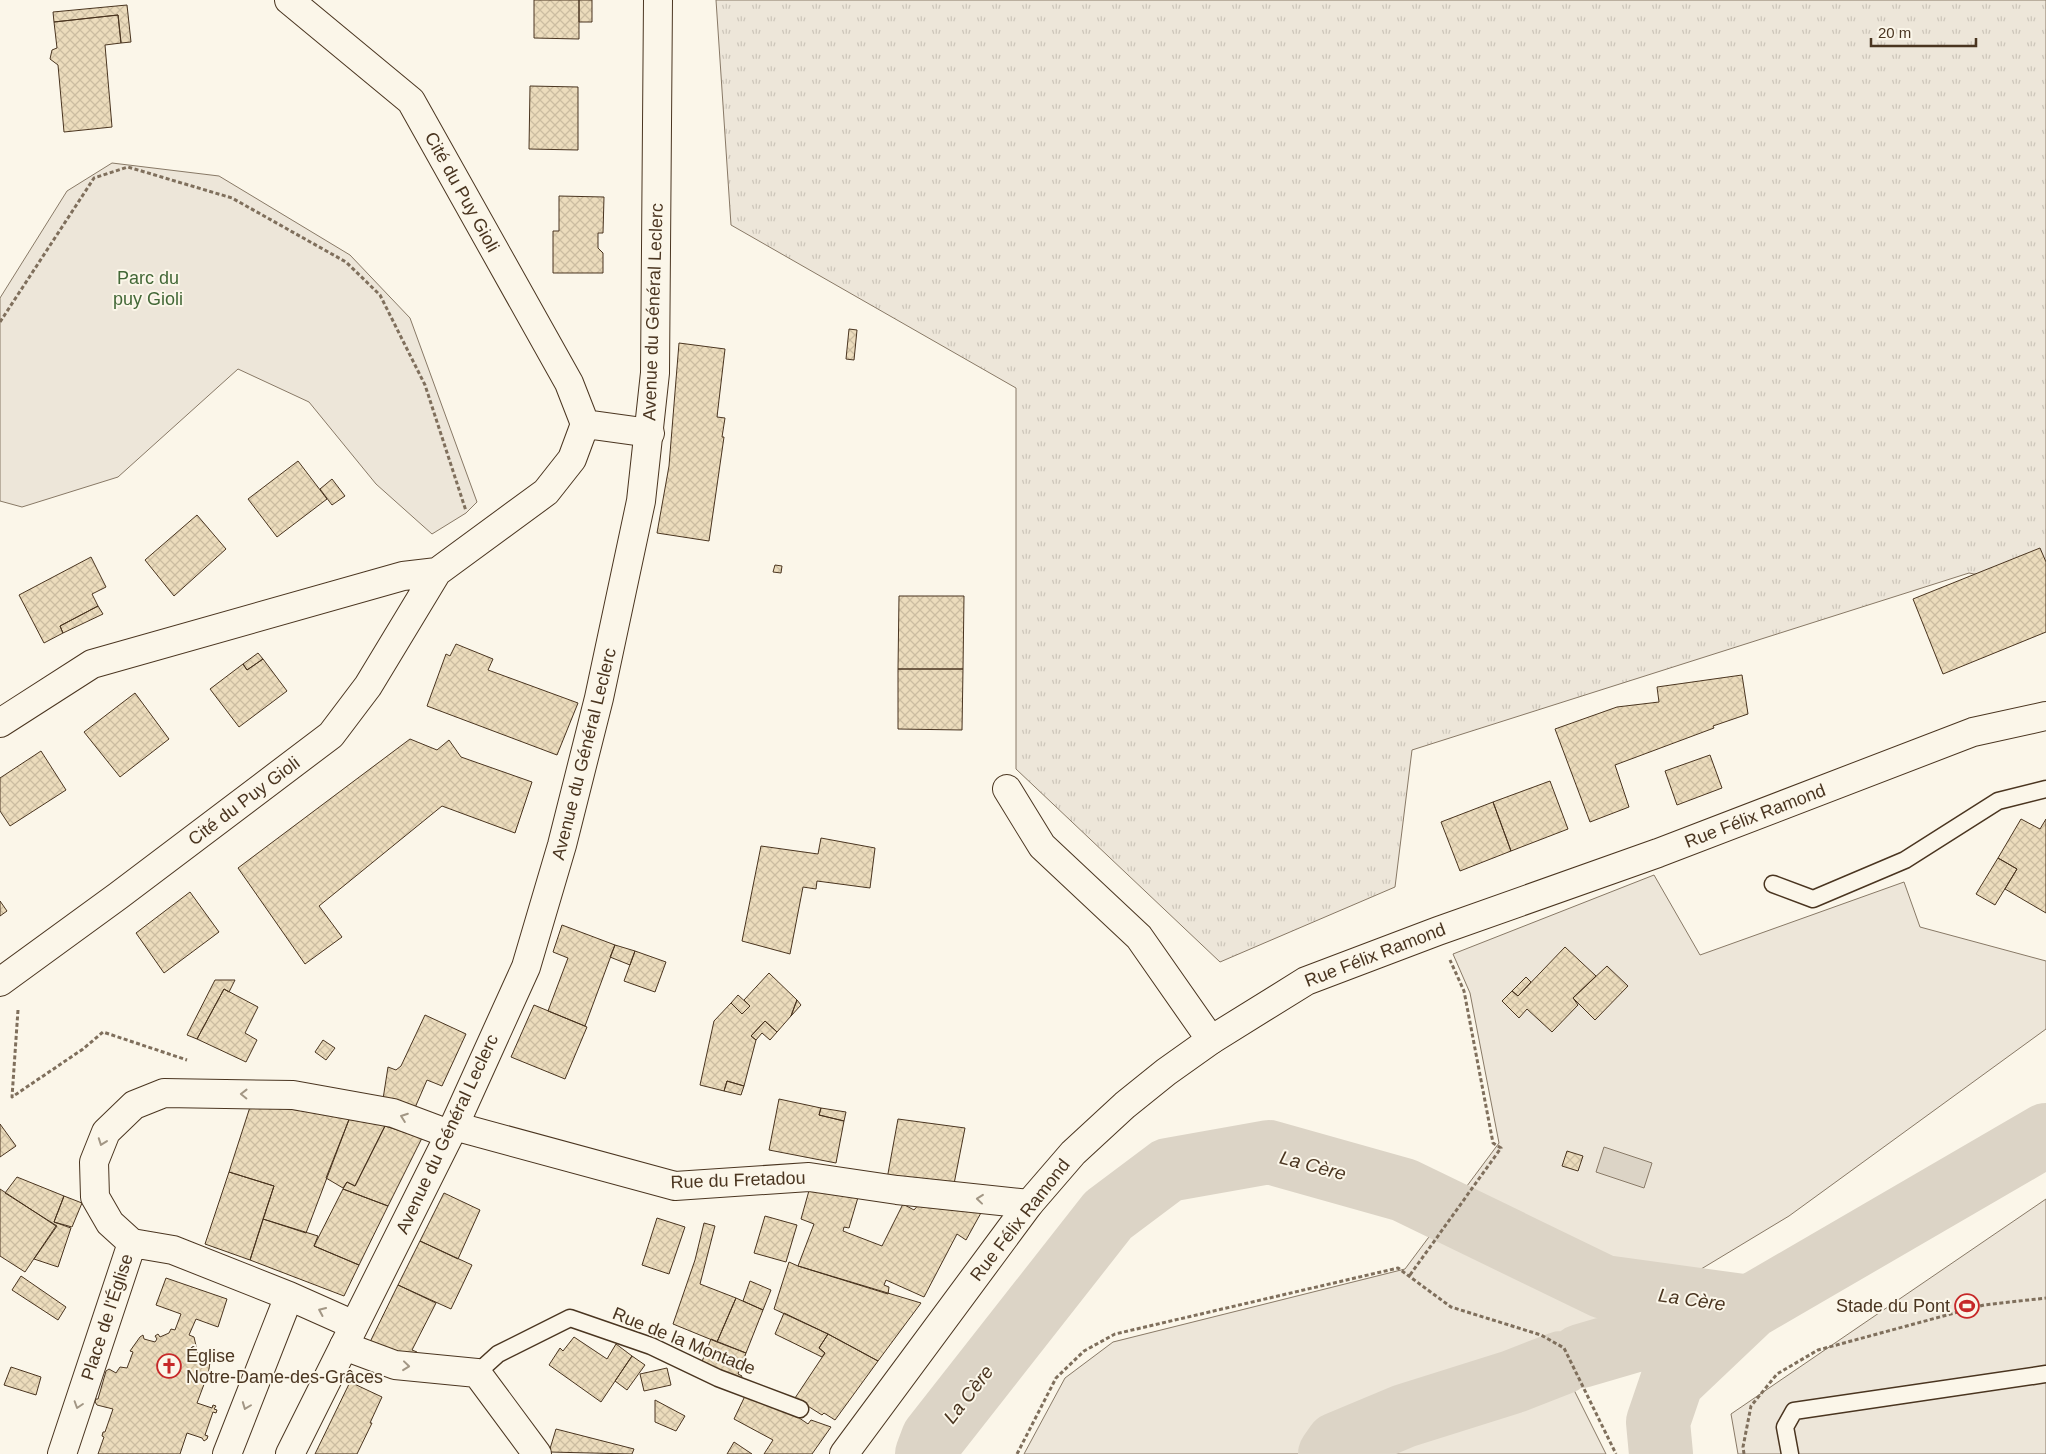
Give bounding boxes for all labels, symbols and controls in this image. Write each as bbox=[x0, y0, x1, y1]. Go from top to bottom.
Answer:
scale bar bbox=[1871, 15, 1976, 47]
text: 20 m bbox=[1878, 24, 1911, 41]
street label: Cité du Puy Gioli bbox=[421, 129, 503, 255]
street label: Avenue du Général Leclerc bbox=[639, 203, 667, 421]
park label: Parc du puy Gioli bbox=[113, 268, 183, 309]
street label: Avenue du Général Leclerc bbox=[548, 646, 620, 862]
street label: Cité du Puy Gioli bbox=[184, 753, 304, 849]
street label: Rue Félix Ramond bbox=[1682, 780, 1828, 852]
street label: Rue Félix Ramond bbox=[1302, 919, 1448, 991]
street label: Avenue du Général Leclerc bbox=[392, 1031, 502, 1237]
one-way arrow bbox=[240, 1089, 248, 1099]
one-way arrow bbox=[400, 1113, 409, 1123]
one-way arrow bbox=[98, 1138, 108, 1146]
water label: La Cère bbox=[1278, 1147, 1348, 1184]
street label: Rue Félix Ramond bbox=[966, 1155, 1074, 1285]
street label: Rue du Fretadou bbox=[670, 1168, 806, 1192]
one-way arrow bbox=[976, 1194, 984, 1205]
street label: Place de l'Église bbox=[77, 1251, 137, 1383]
water label: La Cère bbox=[1657, 1284, 1727, 1315]
sports icon: Stade du Pont bbox=[1954, 1293, 1980, 1319]
place label: Stade du Pont bbox=[1836, 1296, 1950, 1316]
street label: Rue de la Montade bbox=[610, 1303, 758, 1379]
one-way arrow bbox=[318, 1306, 327, 1317]
place label: Église Notre-Dame-des-Grâces bbox=[186, 1346, 383, 1387]
church icon: Église Notre-Dame-des-Grâces bbox=[156, 1353, 182, 1379]
one-way arrow bbox=[403, 1360, 411, 1371]
water label: La Cère bbox=[939, 1361, 997, 1427]
one-way arrow bbox=[74, 1401, 84, 1409]
one-way arrow bbox=[242, 1402, 252, 1410]

